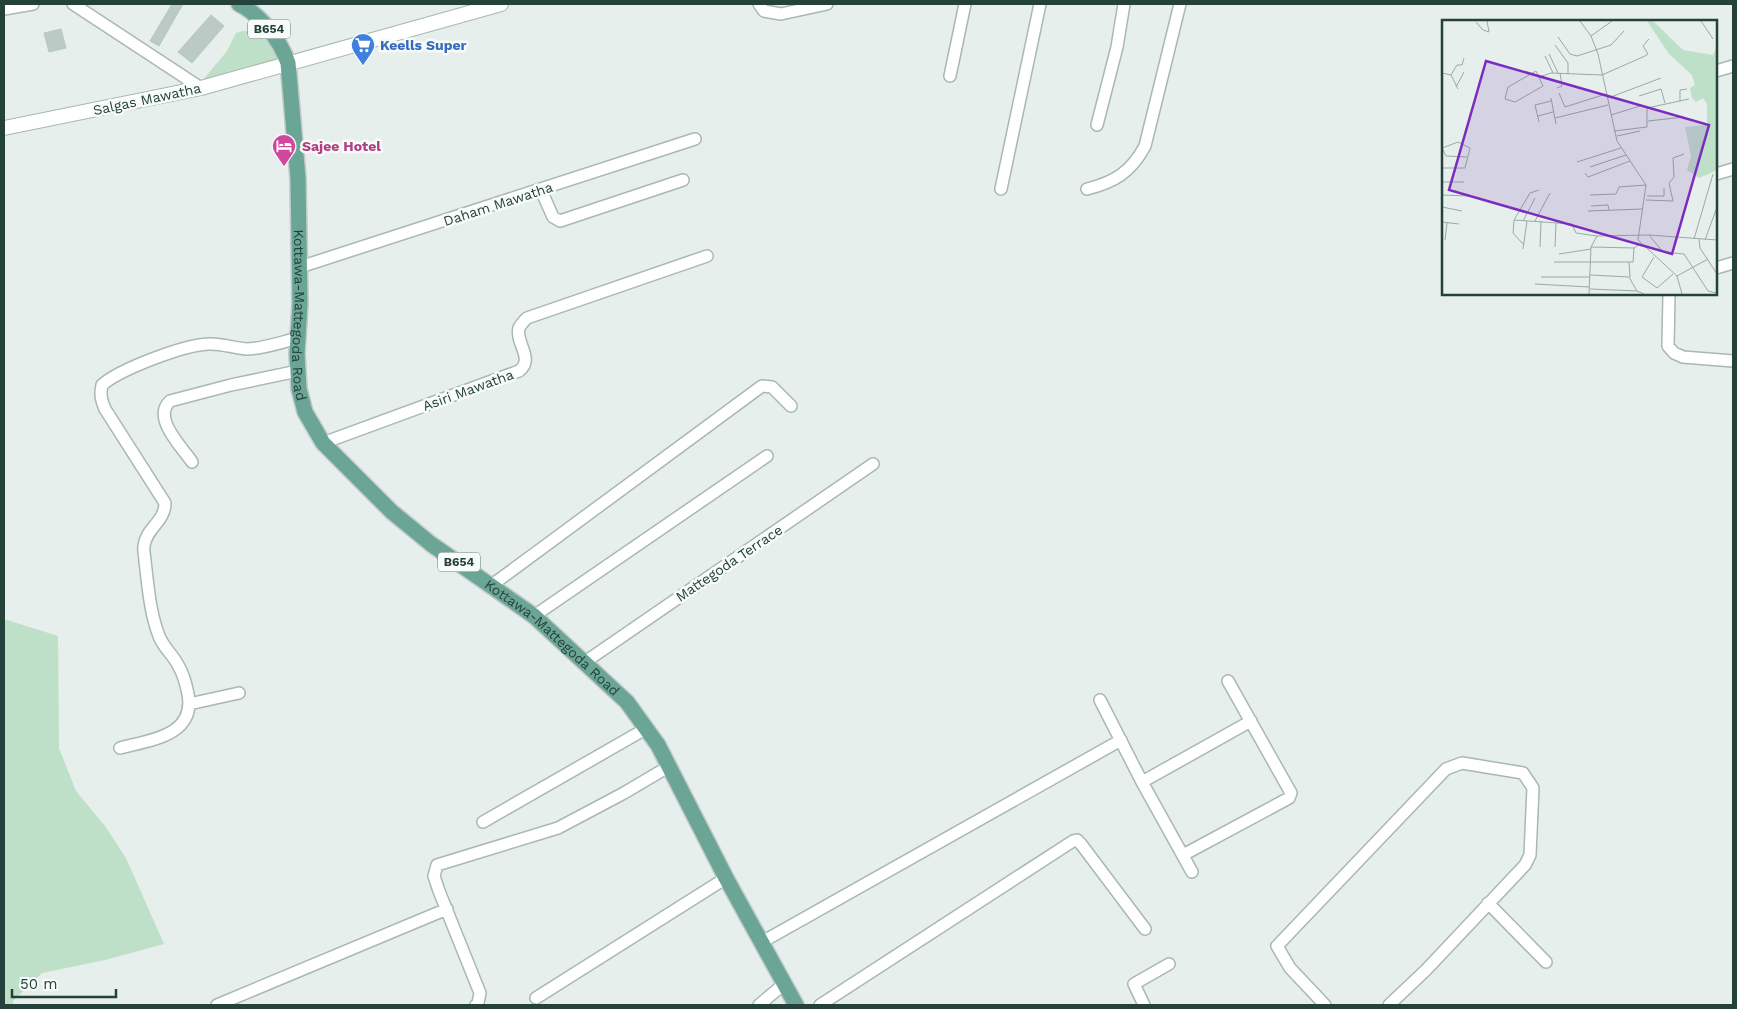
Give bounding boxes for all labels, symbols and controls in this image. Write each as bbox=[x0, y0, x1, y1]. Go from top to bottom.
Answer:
road number: B654 bbox=[248, 20, 290, 38]
inset map bbox=[1442, 20, 1717, 295]
supermarket icon: Keells Super bbox=[350, 32, 376, 66]
place label: Keells Super bbox=[380, 37, 467, 53]
street label: Salgas Mawatha bbox=[92, 80, 202, 118]
hotel icon: Sajee Hotel bbox=[271, 133, 297, 167]
place label: Sajee Hotel bbox=[302, 138, 381, 154]
street label: Daham Mawatha bbox=[441, 179, 555, 229]
street label: Kottawa-Mattegoda Road bbox=[289, 229, 310, 402]
street label: Asiri Mawatha bbox=[420, 366, 516, 414]
street label: Mattegoda Terrace bbox=[673, 521, 785, 605]
road number: B654 bbox=[438, 552, 480, 572]
street label: Kottawa-Mattegoda Road bbox=[482, 576, 623, 699]
scale bar bbox=[12, 966, 116, 998]
text: 50 m bbox=[20, 975, 57, 993]

